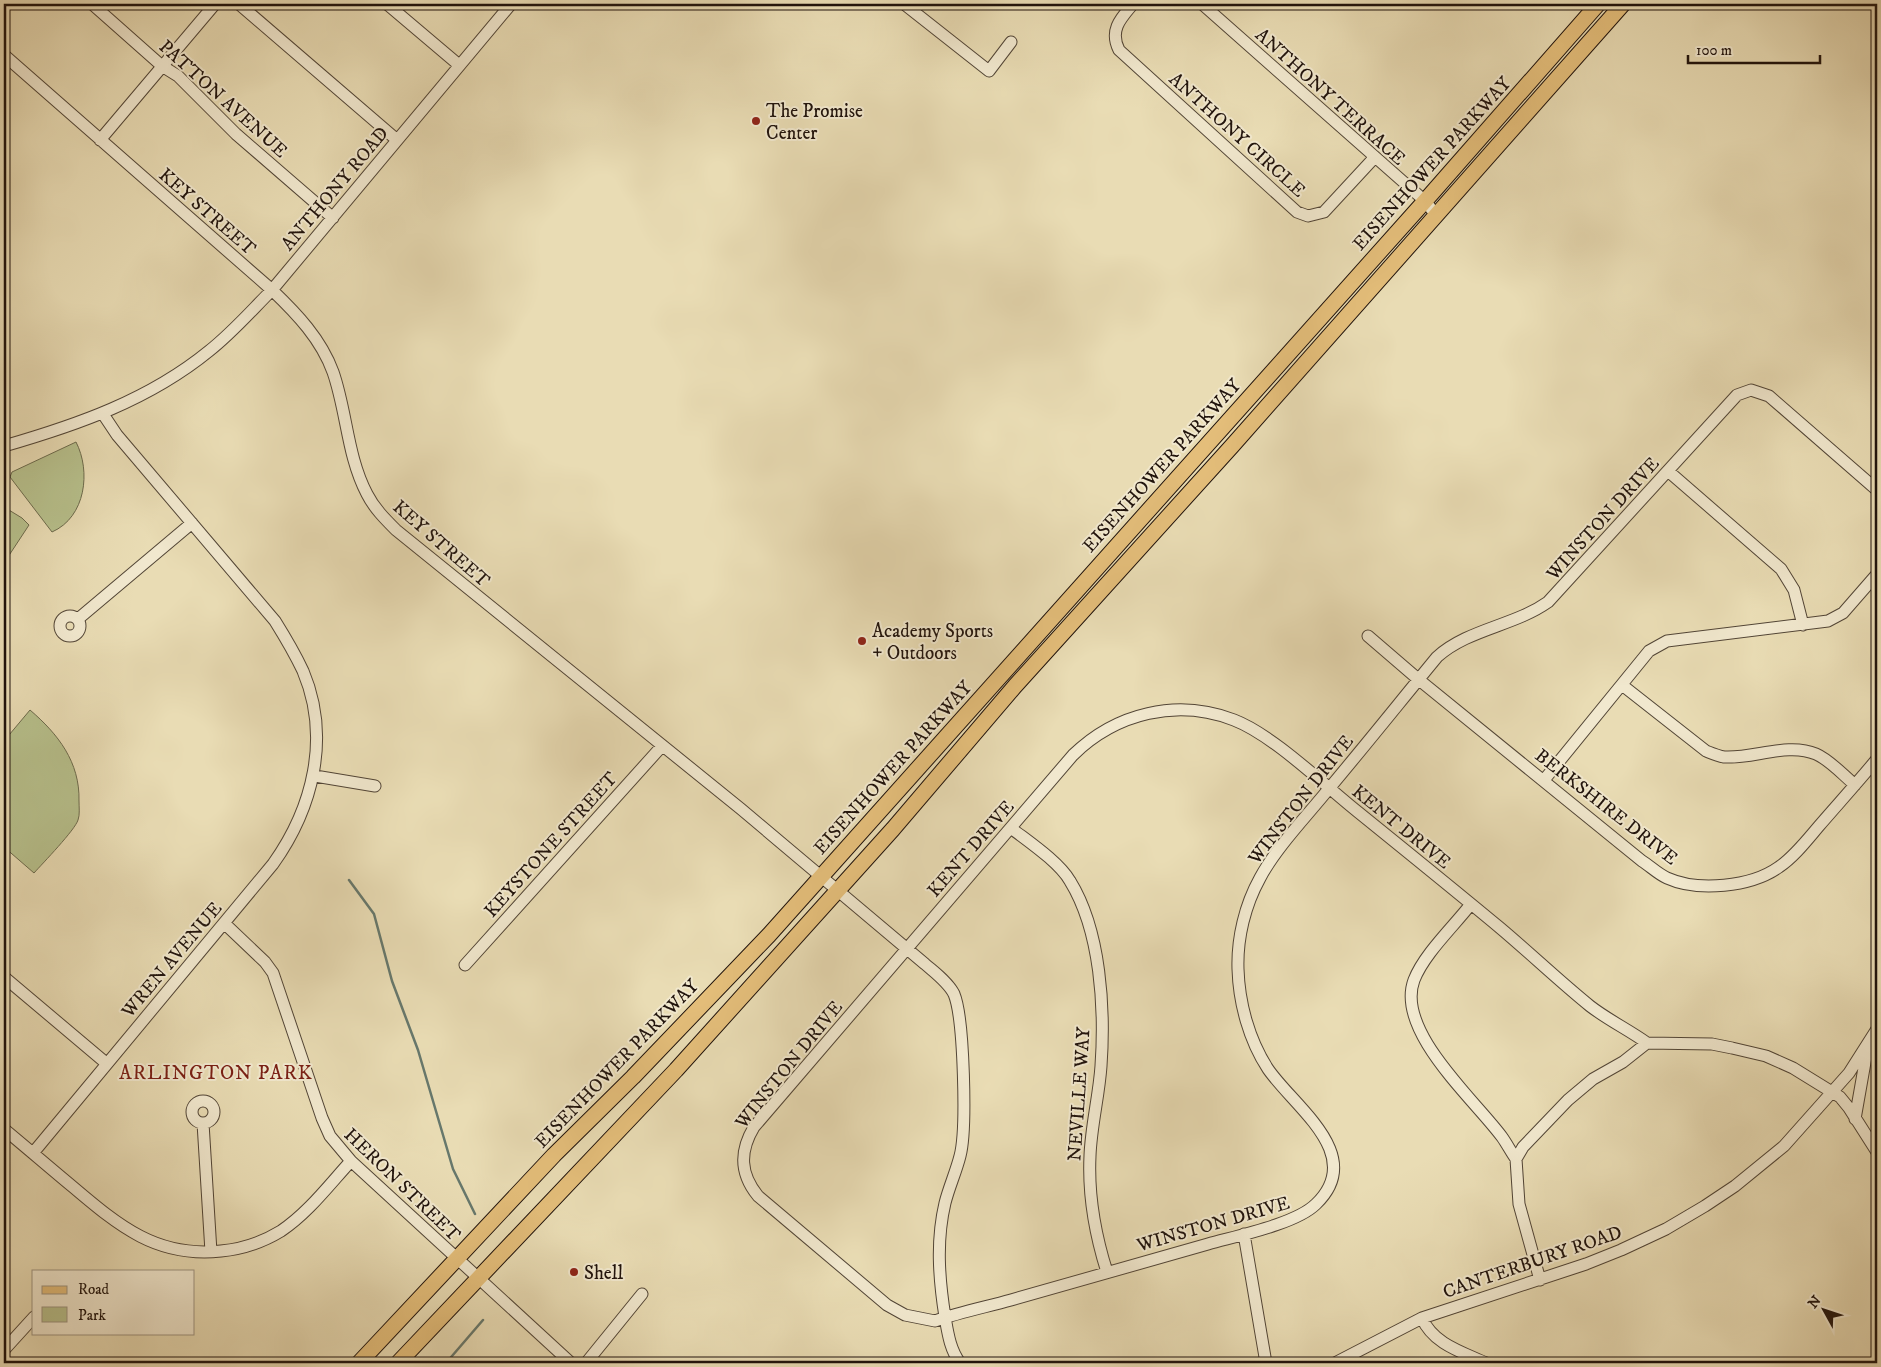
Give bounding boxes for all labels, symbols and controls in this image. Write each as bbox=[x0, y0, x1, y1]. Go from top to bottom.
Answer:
street label: ANTHONY TERRACE bbox=[1250, 24, 1410, 171]
scale bar bbox=[1688, 32, 1821, 64]
street label: PATTON AVENUE bbox=[154, 35, 292, 163]
text: 100 m bbox=[1696, 41, 1732, 60]
street label: ANTHONY CIRCLE bbox=[1164, 68, 1310, 202]
street label: EISENHOWER PARKWAY bbox=[1348, 72, 1517, 256]
place label: The Promise Center bbox=[766, 100, 863, 145]
marker: The Promise Center bbox=[750, 115, 762, 127]
street label: ANTHONY ROAD bbox=[277, 122, 394, 256]
street label: KEY STREET bbox=[154, 164, 261, 261]
street label: EISENHOWER PARKWAY bbox=[1078, 374, 1247, 558]
street label: WINSTON DRIVE bbox=[1541, 453, 1664, 586]
street label: KEY STREET bbox=[388, 496, 495, 593]
place label: Academy Sports + Outdoors bbox=[872, 620, 993, 665]
marker: Academy Sports + Outdoors bbox=[856, 635, 868, 647]
street label: EISENHOWER PARKWAY bbox=[809, 676, 978, 860]
street label: WINSTON DRIVE bbox=[1243, 731, 1359, 870]
street label: BERKSHIRE DRIVE bbox=[1530, 744, 1682, 870]
street label: KEYSTONE STREET bbox=[480, 767, 623, 922]
street label: KENT DRIVE bbox=[1347, 780, 1455, 874]
street label: KENT DRIVE bbox=[923, 796, 1019, 902]
street label: WREN AVENUE bbox=[116, 897, 227, 1023]
street label: EISENHOWER PARKWAY bbox=[530, 974, 704, 1153]
street label: WINSTON DRIVE bbox=[730, 996, 848, 1134]
street label: NEVILLE WAY bbox=[1063, 1025, 1096, 1162]
district label: ARLINGTON PARK bbox=[119, 1061, 313, 1086]
street label: HERON STREET bbox=[339, 1124, 465, 1247]
street label: WINSTON DRIVE bbox=[1133, 1192, 1292, 1258]
street label: CANTERBURY ROAD bbox=[1440, 1221, 1625, 1304]
place label: Shell bbox=[584, 1262, 623, 1285]
marker: Shell bbox=[568, 1266, 580, 1278]
legend bbox=[32, 1270, 195, 1334]
text: Road bbox=[78, 1280, 110, 1299]
north arrow bbox=[1798, 1284, 1848, 1334]
text: N bbox=[1804, 1292, 1826, 1312]
text: Park bbox=[78, 1306, 107, 1325]

